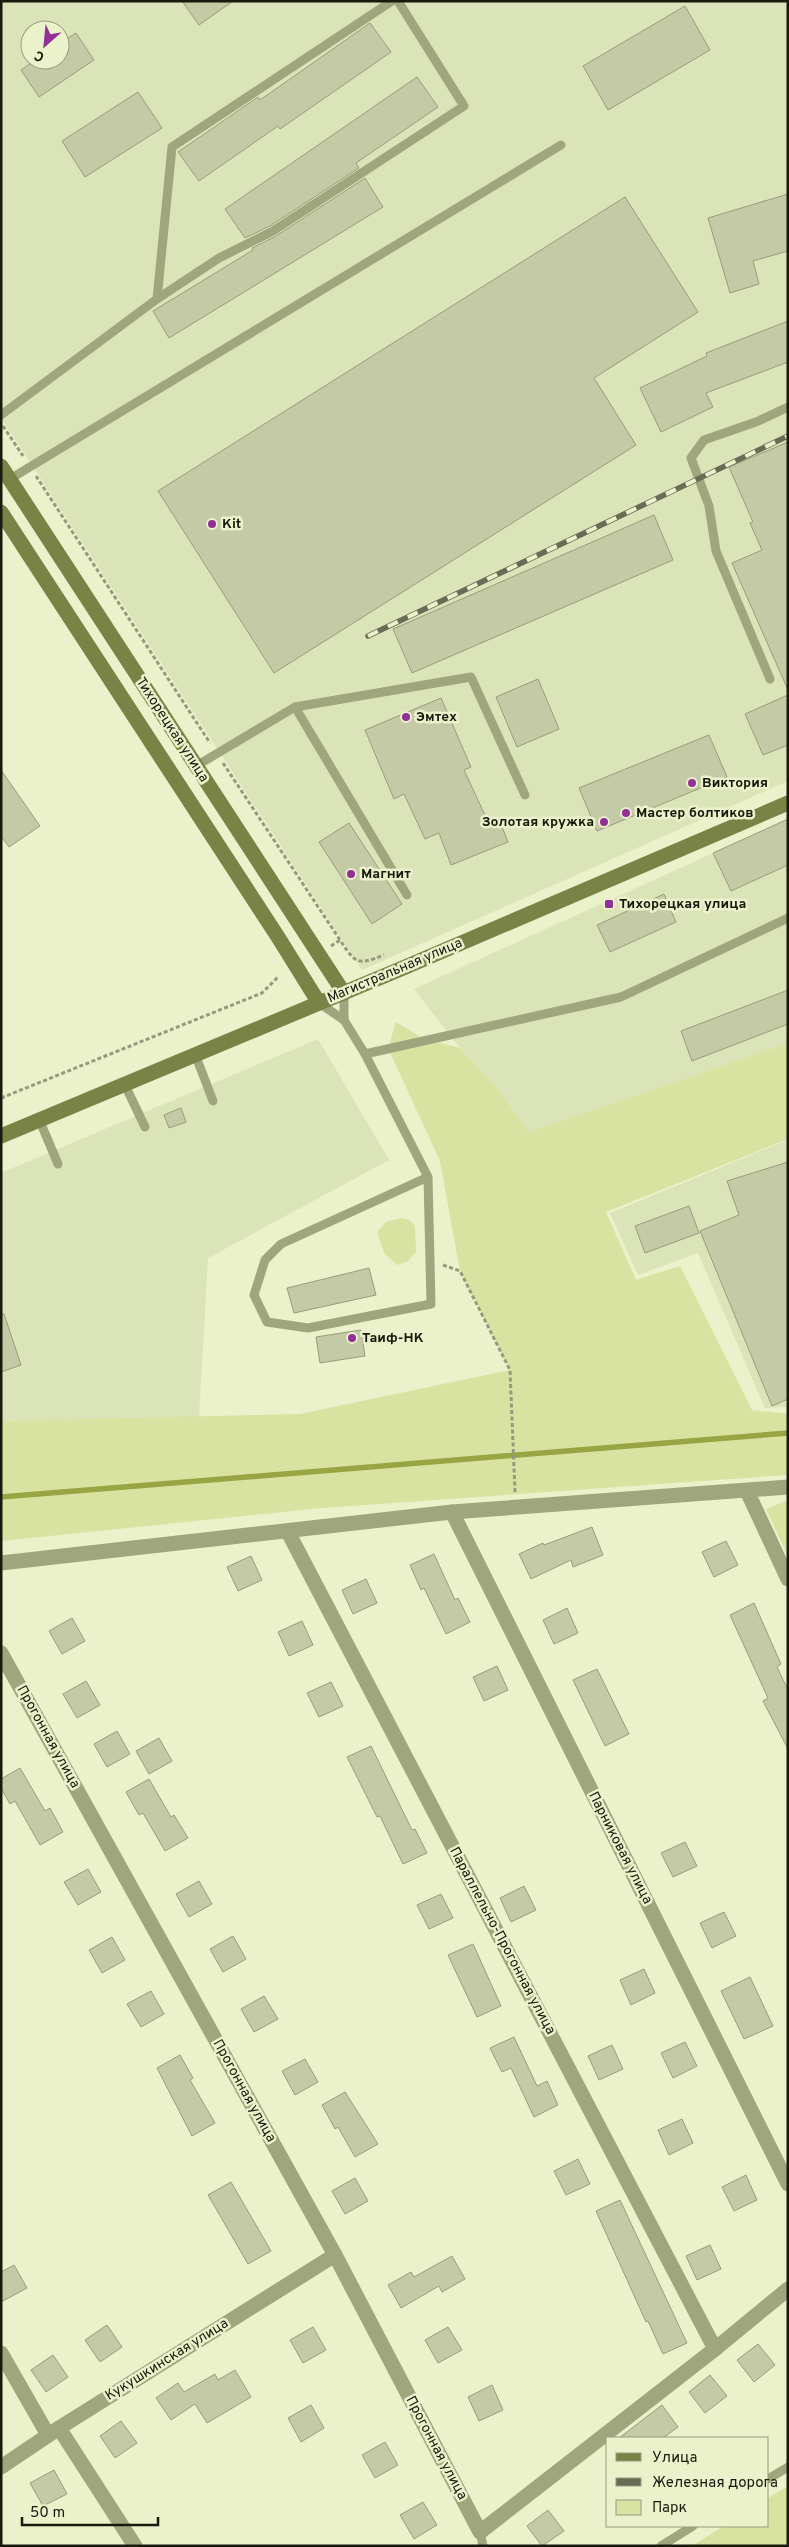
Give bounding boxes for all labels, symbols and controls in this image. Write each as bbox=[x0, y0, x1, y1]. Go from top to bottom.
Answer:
north arrow bbox=[20, 20, 70, 70]
text: С bbox=[32, 46, 48, 65]
place label: Kit bbox=[222, 516, 241, 533]
marker: Kit bbox=[206, 518, 218, 530]
street label: Тихорецкая улица bbox=[132, 674, 212, 786]
place label: Эмтех bbox=[416, 709, 457, 726]
marker: Эмтех bbox=[400, 711, 412, 723]
place label: Виктория bbox=[702, 775, 768, 792]
marker: Виктория bbox=[686, 777, 698, 789]
place label: Мастер болтиков bbox=[636, 805, 754, 822]
marker: Мастер болтиков bbox=[620, 807, 632, 819]
place label: Золотая кружка bbox=[482, 814, 594, 831]
marker: Золотая кружка bbox=[598, 816, 610, 828]
place label: Магнит bbox=[361, 866, 411, 883]
marker: Магнит bbox=[345, 868, 357, 880]
place label: Тихорецкая улица bbox=[619, 896, 746, 913]
marker: Тихорецкая улица bbox=[603, 898, 615, 910]
street label: Магистральная улица bbox=[325, 935, 465, 1007]
place label: Таиф-НК bbox=[362, 1330, 424, 1347]
marker: Таиф-НК bbox=[346, 1332, 358, 1344]
street label: Прогонная улица bbox=[13, 1683, 83, 1791]
street label: Парниковая улица bbox=[584, 1789, 656, 1907]
street label: Параллельно-Прогонная улица bbox=[445, 1844, 559, 2038]
street label: Прогонная улица bbox=[209, 2037, 279, 2145]
street label: Кукушкинская улица bbox=[102, 2315, 232, 2405]
street label: Прогонная улица bbox=[402, 2393, 470, 2503]
legend bbox=[606, 2437, 769, 2527]
text: Улица bbox=[652, 2449, 697, 2468]
text: Железная дорога bbox=[652, 2474, 778, 2493]
scale bar bbox=[22, 2494, 159, 2526]
text: Парк bbox=[652, 2499, 687, 2518]
text: 50 m bbox=[30, 2504, 65, 2523]

